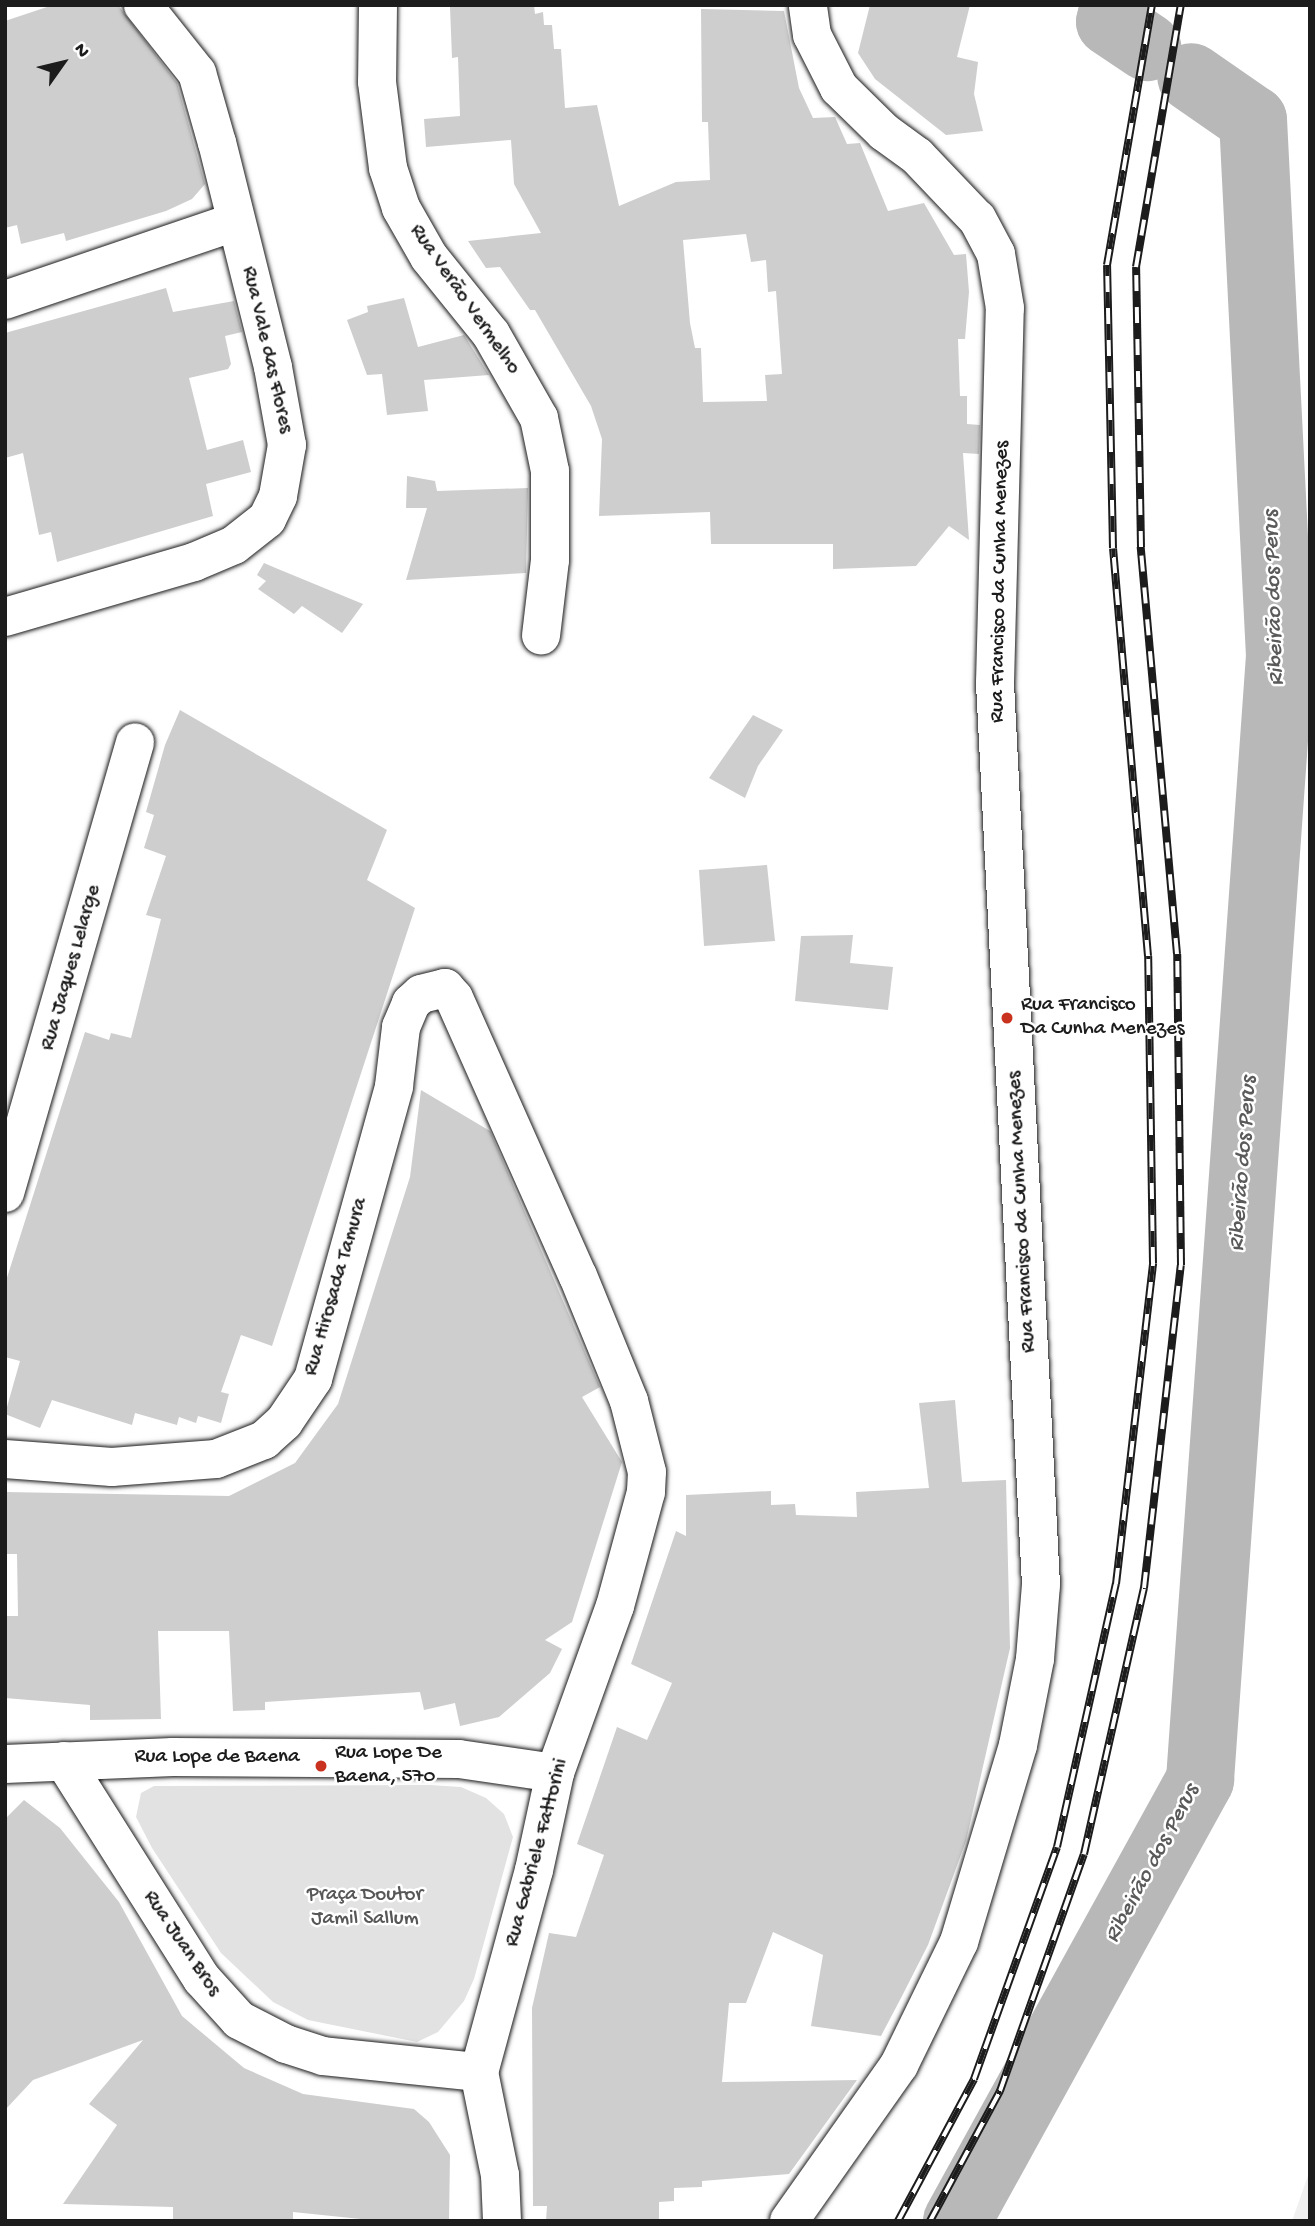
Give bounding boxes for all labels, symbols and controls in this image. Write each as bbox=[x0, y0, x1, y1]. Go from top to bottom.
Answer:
north arrow bbox=[28, 28, 98, 98]
text: N bbox=[68, 39, 94, 63]
street label: Rua Verão Vermelho bbox=[403, 220, 525, 380]
street label: Rua Vale das Flores bbox=[235, 264, 297, 436]
street label: Rua Francisco da Cunha Menezes bbox=[986, 441, 1016, 723]
water label: Ribeirão dos Perus bbox=[1258, 510, 1292, 686]
street label: Rua Jaques Lelarge bbox=[36, 882, 108, 1054]
place label: Rua Francisco Da Cunha Menezes bbox=[1021, 993, 1184, 1043]
marker: Rua Francisco Da Cunha Menezes bbox=[999, 1010, 1015, 1026]
street label: Rua Francisco da Cunha Menezes bbox=[1003, 1071, 1043, 1353]
water label: Ribeirão dos Perus bbox=[1224, 1075, 1264, 1253]
street label: Rua Hirosada Tamura bbox=[299, 1195, 375, 1379]
place label: Rua Lope De Baena, 570 bbox=[335, 1741, 442, 1791]
street label: Rua Lope de Baena bbox=[134, 1745, 300, 1771]
street label: Rua Gabriele Fattorini bbox=[501, 1756, 575, 1950]
marker: Rua Lope De Baena, 570 bbox=[313, 1758, 329, 1774]
water label: Ribeirão dos Perus bbox=[1100, 1780, 1206, 1948]
park label: Praça Doutor Jamil Sallum bbox=[307, 1883, 423, 1933]
street label: Rua Juan Bros bbox=[136, 1886, 226, 2002]

